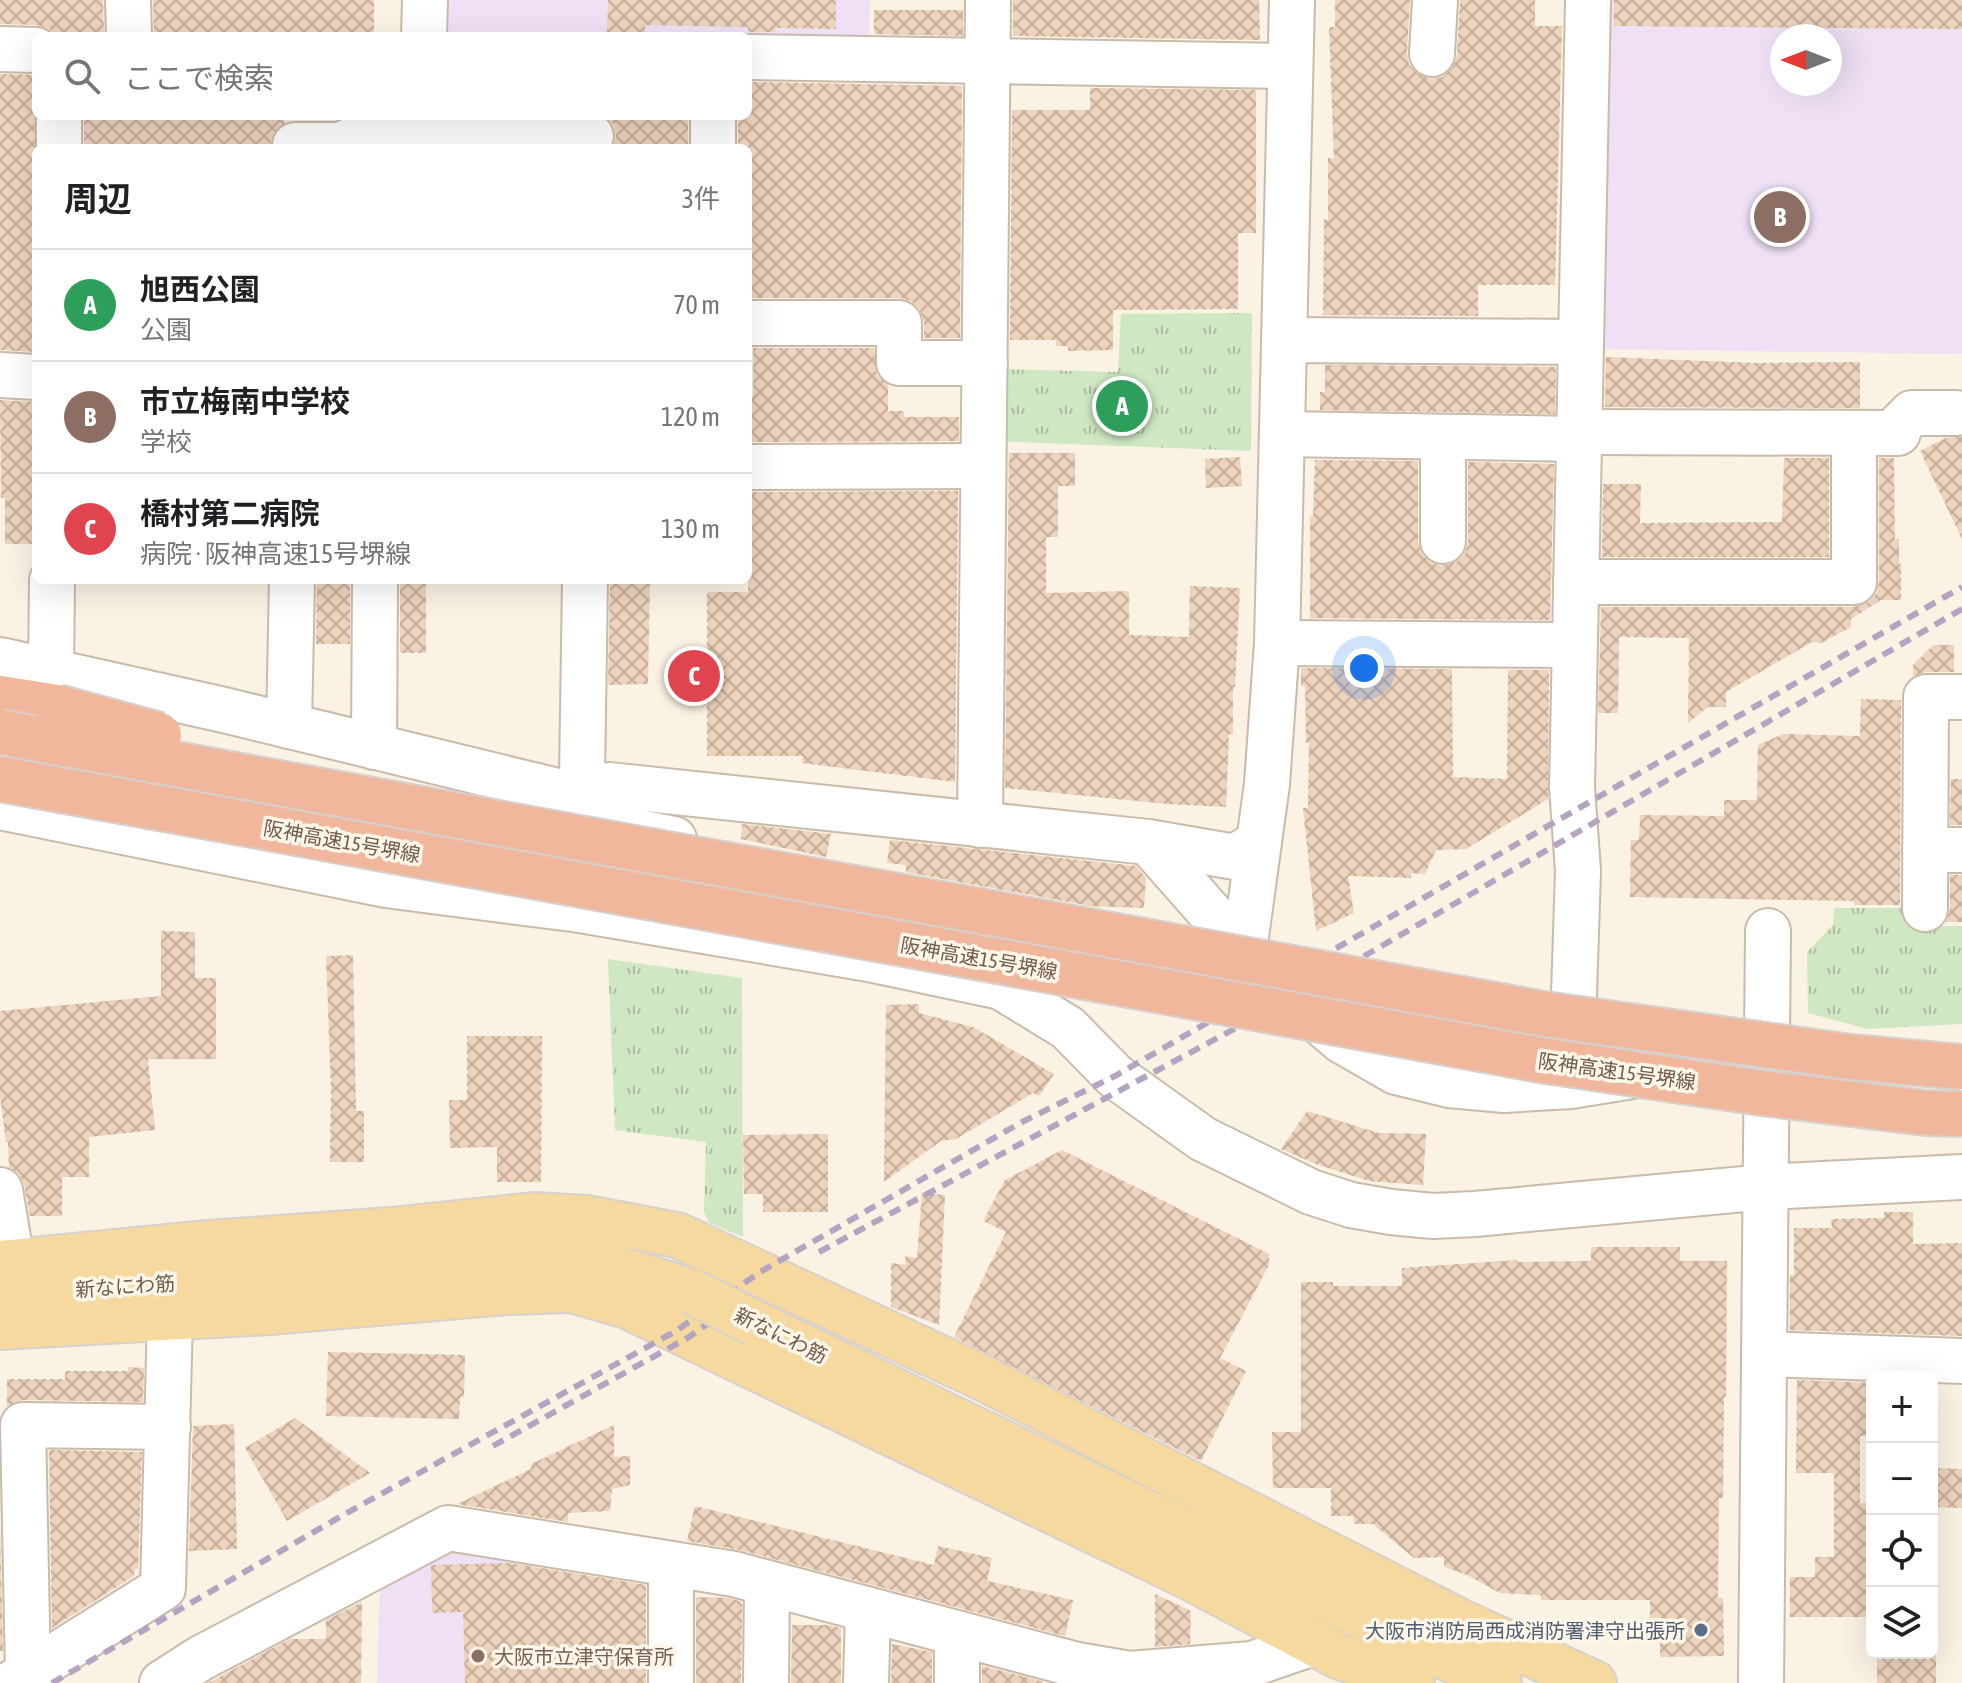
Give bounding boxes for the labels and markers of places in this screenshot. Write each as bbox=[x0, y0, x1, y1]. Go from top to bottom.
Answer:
pin: B bbox=[1754, 187, 1806, 247]
pin: A bbox=[1096, 376, 1148, 436]
pin: C bbox=[668, 646, 720, 706]
place label: 大阪市消防局西成消防署津守出張所 bbox=[1365, 1619, 1685, 1642]
marker: 大阪市消防局西成消防署津守出張所 bbox=[1692, 1621, 1710, 1639]
place label: 大阪市立津守保育所 bbox=[494, 1645, 674, 1668]
marker: 大阪市立津守保育所 bbox=[469, 1647, 487, 1665]

